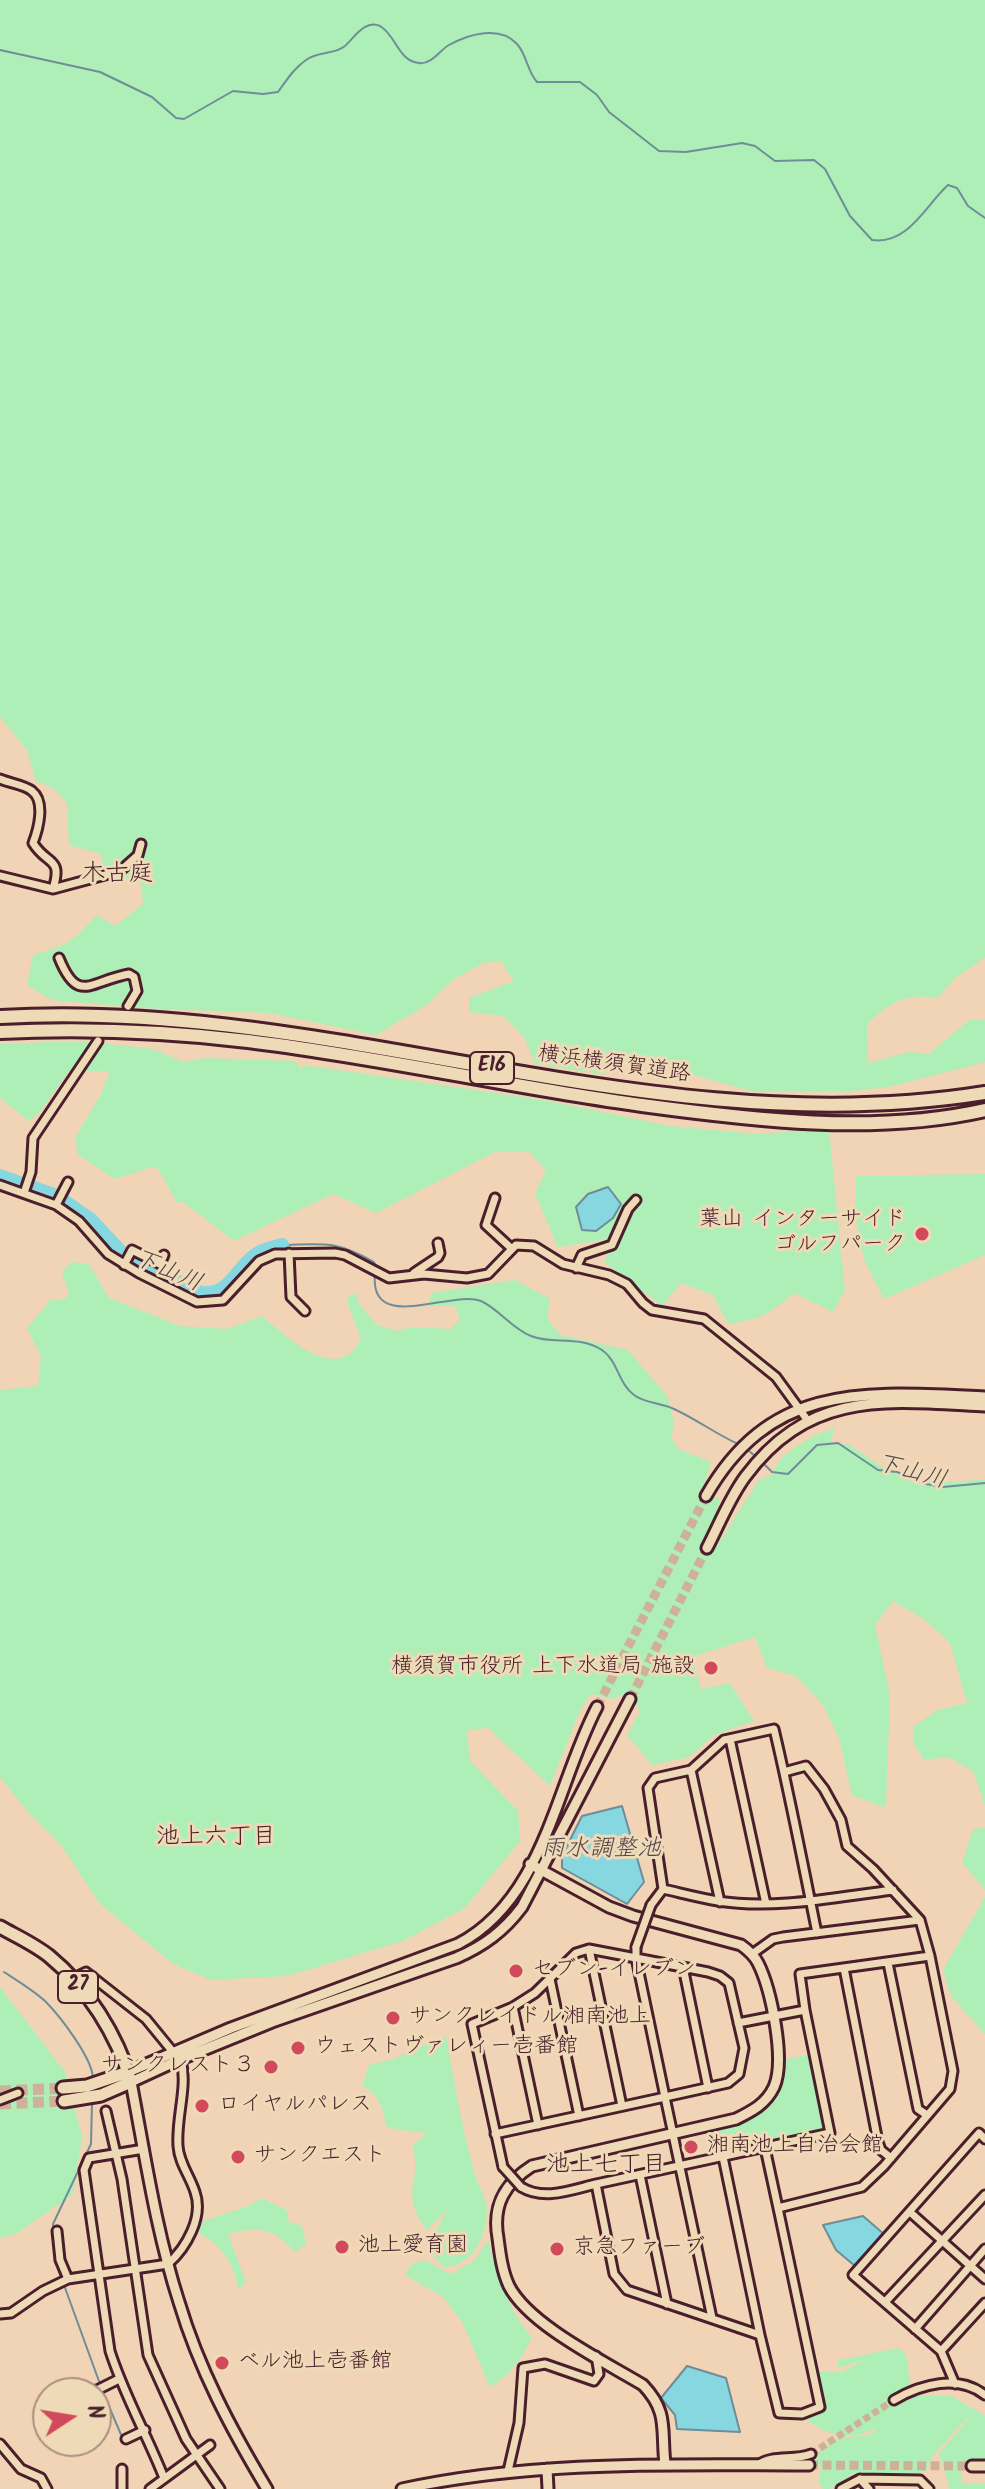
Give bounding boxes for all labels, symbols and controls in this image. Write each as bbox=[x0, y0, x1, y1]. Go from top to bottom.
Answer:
district label: 木古庭 bbox=[81, 862, 153, 890]
street label: 横浜横須賀道路 bbox=[536, 1042, 692, 1090]
road number: E16 bbox=[470, 1052, 514, 1084]
place label: 葉山 インターサイド ゴルフパーク bbox=[699, 1208, 906, 1260]
marker: 葉山 インターサイド ゴルフパーク bbox=[913, 1225, 931, 1243]
water label: 下山川 bbox=[128, 1246, 206, 1300]
water label: 下山川 bbox=[872, 1451, 950, 1497]
place label: 横須賀市役所 上下水道局 施設 bbox=[391, 1655, 695, 1681]
marker: 横須賀市役所 上下水道局 施設 bbox=[702, 1659, 720, 1677]
district label: 池上六丁目 bbox=[156, 1825, 276, 1853]
water label: 雨水調整池 bbox=[541, 1837, 661, 1865]
place label: セブン-イレブン bbox=[532, 1958, 696, 1984]
marker: セブン-イレブン bbox=[507, 1962, 525, 1980]
road number: 27 bbox=[58, 1971, 98, 2003]
place label: サンクレイドル湘南池上 bbox=[409, 2005, 651, 2031]
marker: サンクレイドル湘南池上 bbox=[384, 2009, 402, 2027]
place label: ウェストヴァレィー壱番館 bbox=[314, 2035, 578, 2061]
marker: ウェストヴァレィー壱番館 bbox=[289, 2039, 307, 2057]
place label: サンクレスト３ bbox=[101, 2054, 255, 2080]
marker: サンクレスト３ bbox=[262, 2058, 280, 2076]
place label: ロイヤルパレス bbox=[218, 2093, 372, 2119]
marker: ロイヤルパレス bbox=[193, 2097, 211, 2115]
place label: 湘南池上自治会館 bbox=[707, 2134, 883, 2160]
marker: 湘南池上自治会館 bbox=[682, 2138, 700, 2156]
place label: サンクエスト bbox=[254, 2144, 386, 2170]
marker: サンクエスト bbox=[229, 2148, 247, 2166]
district label: 池上七丁目 bbox=[546, 2153, 666, 2181]
place label: 池上愛育園 bbox=[358, 2234, 468, 2260]
place label: 京急ファーブ bbox=[573, 2236, 705, 2262]
marker: 池上愛育園 bbox=[333, 2238, 351, 2256]
marker: 京急ファーブ bbox=[548, 2240, 566, 2258]
place label: ベル池上壱番館 bbox=[238, 2350, 392, 2376]
marker: ベル池上壱番館 bbox=[213, 2354, 231, 2372]
north arrow bbox=[32, 2377, 112, 2457]
text: N bbox=[75, 2402, 113, 2423]

